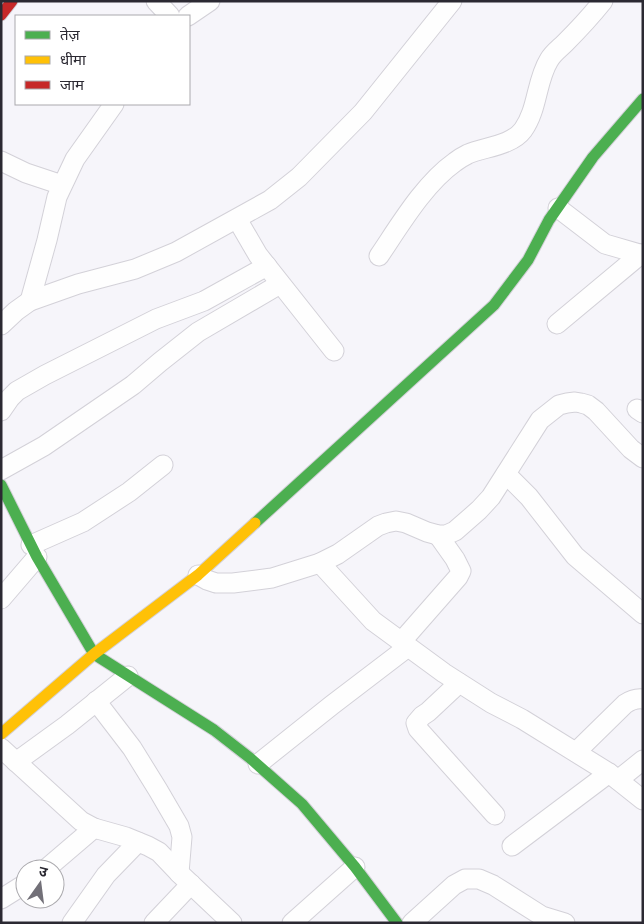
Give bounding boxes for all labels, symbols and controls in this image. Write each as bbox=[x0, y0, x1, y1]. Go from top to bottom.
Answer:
legend bbox=[15, 15, 190, 105]
text: तेज़ bbox=[60, 26, 81, 44]
text: धीमा bbox=[60, 51, 87, 69]
text: जाम bbox=[60, 76, 85, 94]
north arrow bbox=[15, 859, 65, 909]
text: उ bbox=[37, 863, 50, 880]

